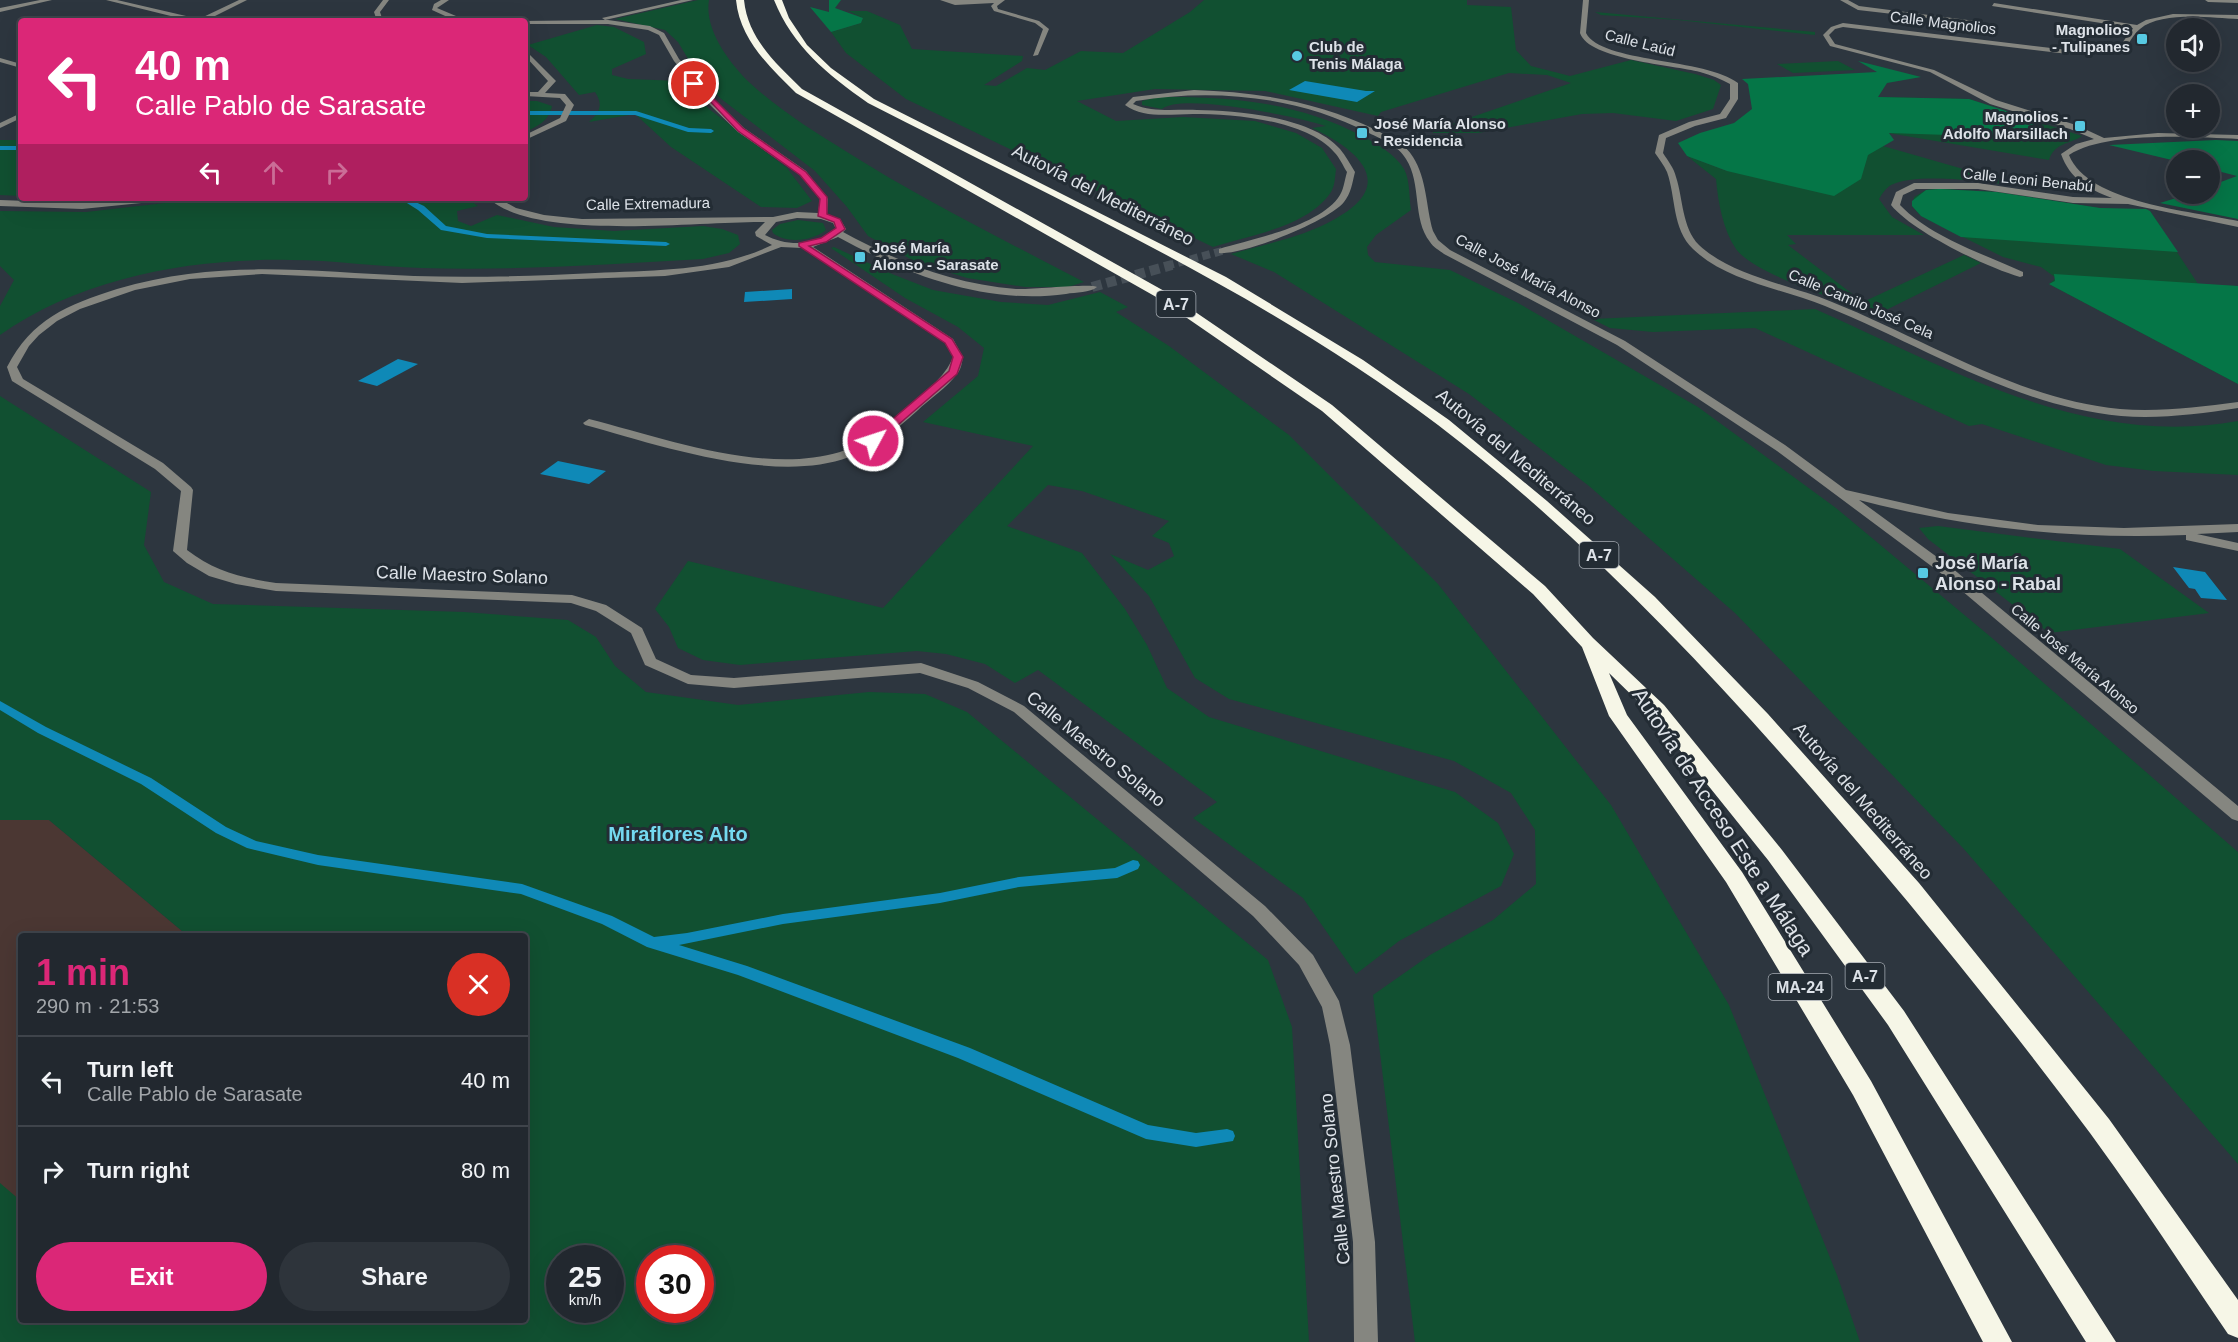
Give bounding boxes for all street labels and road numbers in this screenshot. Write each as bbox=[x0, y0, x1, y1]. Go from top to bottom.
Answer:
street label: Calle Magnolios bbox=[1889, 8, 1997, 37]
street label: Calle Laúd bbox=[1603, 26, 1677, 59]
street label: Autovía del Mediterráneo bbox=[1009, 140, 1197, 250]
street label: Calle Leoni Benabú bbox=[1962, 164, 2094, 195]
street label: Calle Extremadura bbox=[586, 194, 711, 213]
street label: Calle José María Alonso bbox=[1453, 230, 1604, 321]
street label: Calle Camilo José Cela bbox=[1786, 265, 1937, 342]
road number: A-7 bbox=[1156, 291, 1196, 317]
street label: Autovía del Mediterráneo bbox=[1433, 385, 1599, 529]
road number: A-7 bbox=[1580, 542, 1618, 568]
street label: Calle Maestro Solano bbox=[376, 562, 548, 588]
street label: Calle José María Alonso bbox=[2008, 600, 2143, 717]
street label: Autovía de Acceso Este a Málaga bbox=[1628, 684, 1819, 960]
street label: Calle Maestro Solano bbox=[1023, 687, 1169, 811]
street label: Autovía del Mediterráneo bbox=[1789, 719, 1937, 883]
road number: A-7 bbox=[1846, 963, 1884, 989]
road number: MA-24 bbox=[1768, 974, 1832, 1000]
street label: Calle Maestro Solano bbox=[1316, 1092, 1354, 1266]

